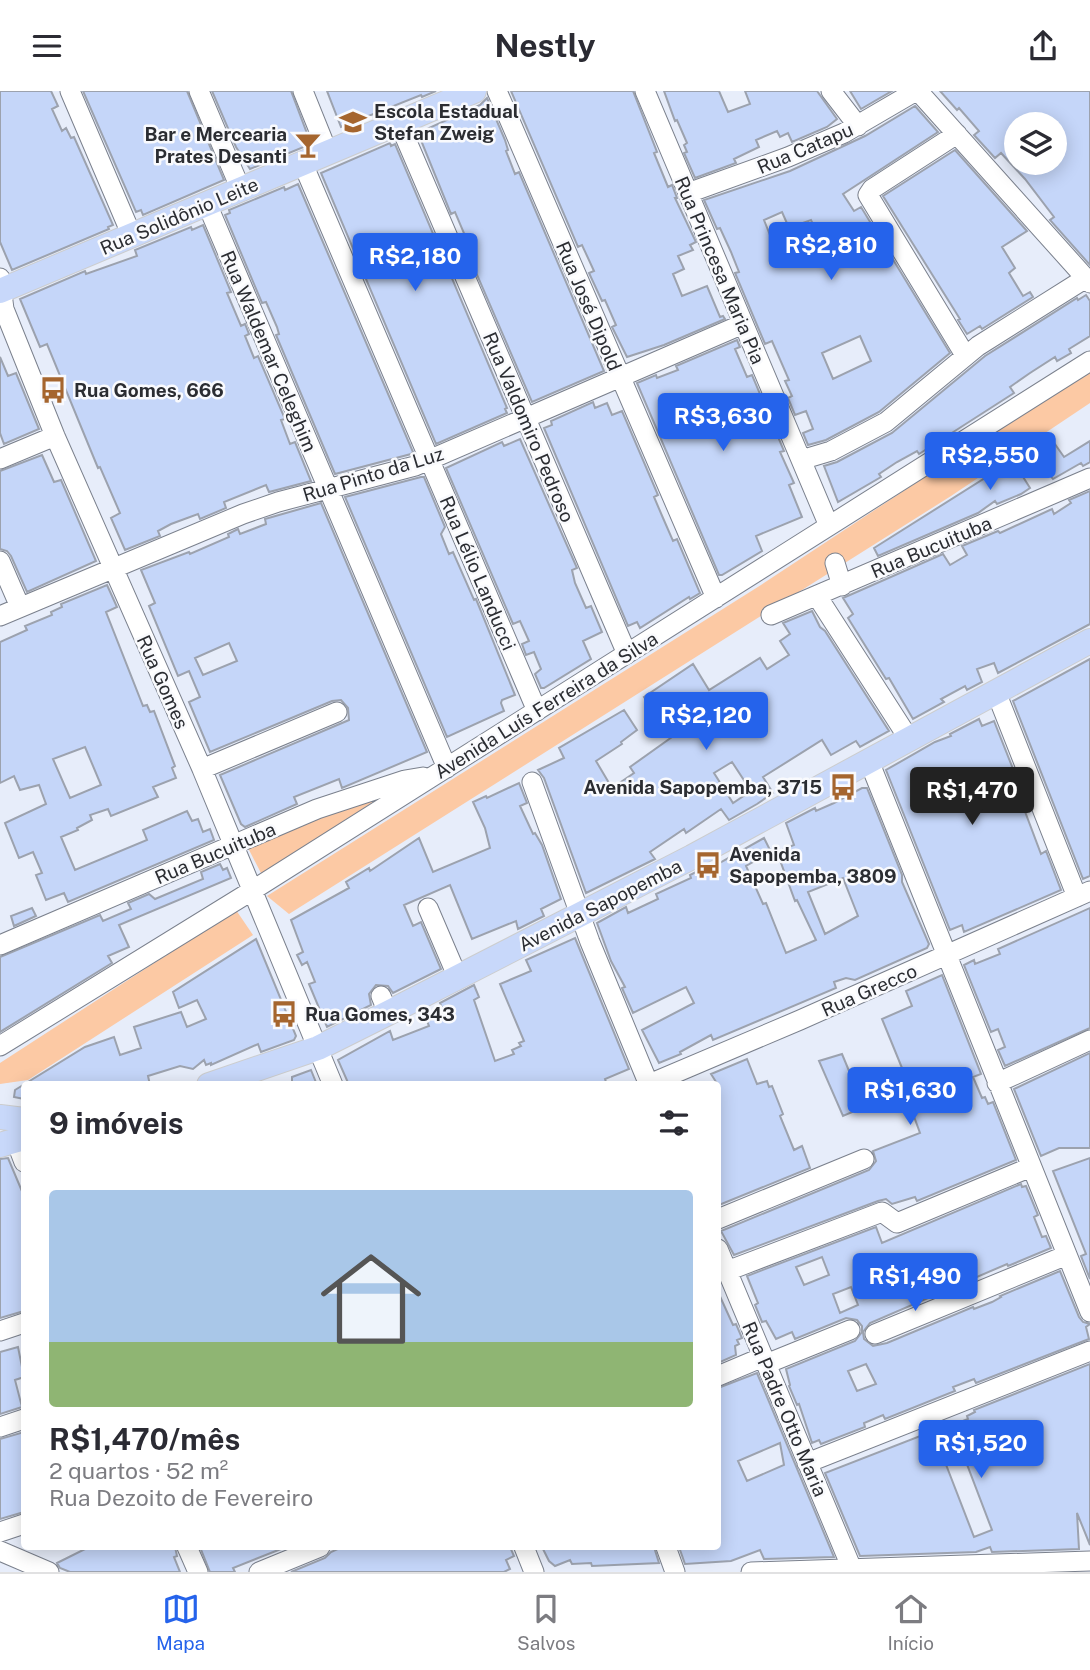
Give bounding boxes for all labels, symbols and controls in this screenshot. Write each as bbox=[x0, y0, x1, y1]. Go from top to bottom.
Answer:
icon: menu bbox=[28, 27, 66, 65]
text: Nestly bbox=[495, 27, 595, 64]
icon: share bbox=[1024, 27, 1062, 65]
place label: Escola Estadual Stefan Zweig bbox=[374, 100, 519, 144]
school or university icon: Escola Estadual Stefan Zweig bbox=[338, 107, 368, 137]
map controls bbox=[1004, 112, 1067, 175]
button: layers bbox=[1004, 112, 1067, 175]
street label: Rua Catapu bbox=[754, 118, 856, 178]
place label: Bar e Mercearia Prates Desanti bbox=[144, 123, 287, 167]
bar icon: Bar e Mercearia Prates Desanti bbox=[293, 130, 323, 160]
street label: Rua Solidônio Leite bbox=[97, 173, 261, 259]
street label: Rua Princesa Maria Pia bbox=[670, 173, 770, 367]
pin: R$2,810 bbox=[766, 223, 896, 282]
text: R$2,810 bbox=[785, 231, 877, 258]
pin: R$2,180 bbox=[350, 233, 480, 293]
street label: Rua José Dipold bbox=[552, 238, 626, 374]
text: R$2,180 bbox=[369, 242, 461, 269]
street label: Rua Waldemar Celeghim bbox=[217, 247, 321, 455]
street label: Rua Valdomiro Pedroso bbox=[479, 329, 579, 525]
bus stop icon: Rua Gomes, 666 bbox=[38, 375, 68, 405]
place label: Rua Gomes, 666 bbox=[74, 379, 224, 401]
pin: R$3,630 bbox=[658, 393, 788, 453]
text: R$3,630 bbox=[674, 402, 772, 429]
pin: R$2,550 bbox=[925, 433, 1055, 492]
text: R$2,550 bbox=[941, 441, 1039, 468]
street label: Rua Pinto da Luz bbox=[300, 442, 446, 506]
street label: Rua Lélio Landucci bbox=[436, 493, 520, 653]
street label: Rua Bucuituba bbox=[867, 512, 995, 582]
street label: Avenida Luís Ferreira da Silva bbox=[430, 627, 662, 783]
street label: Rua Gomes bbox=[133, 632, 193, 732]
pin: R$2,120 bbox=[641, 693, 771, 752]
text: R$2,120 bbox=[660, 701, 752, 728]
pin: R$1,470 bbox=[907, 767, 1037, 827]
bus stop icon: Avenida Sapopemba, 3715 bbox=[828, 772, 858, 802]
place label: Avenida Sapopemba, 3715 bbox=[583, 776, 822, 798]
text: R$1,470 bbox=[926, 776, 1018, 803]
street label: Rua Bucuituba bbox=[151, 818, 279, 888]
place label: Avenida Sapopemba, 3809 bbox=[729, 843, 896, 887]
bus stop icon: Avenida Sapopemba, 3809 bbox=[693, 850, 723, 880]
street label: Avenida Sapopemba bbox=[515, 854, 685, 956]
street label: Rua Grecco bbox=[818, 959, 920, 1021]
bus stop icon: Rua Gomes, 343 bbox=[269, 999, 299, 1029]
place label: Rua Gomes, 343 bbox=[305, 1003, 455, 1025]
pin: R$1,630 bbox=[845, 1067, 975, 1127]
text: R$1,630 bbox=[863, 1076, 957, 1103]
icon: filters bbox=[655, 1104, 693, 1142]
text: 9 imóveis bbox=[49, 1105, 184, 1141]
icon: home bbox=[308, 1236, 434, 1362]
pin: R$1,490 bbox=[850, 1253, 980, 1313]
text: R$1,490 bbox=[869, 1262, 961, 1289]
street label: Rua Padre Otto Maria bbox=[738, 1318, 832, 1500]
text: R$1,470/mês bbox=[49, 1421, 240, 1457]
pin: R$1,520 bbox=[916, 1421, 1046, 1480]
text: R$1,520 bbox=[935, 1429, 1027, 1456]
text: 2 quartos · 52 m² bbox=[49, 1457, 228, 1484]
text: Rua Dezoito de Fevereiro bbox=[49, 1484, 313, 1511]
tab: Mapa bbox=[156, 1590, 205, 1654]
tab: Salvos bbox=[517, 1590, 575, 1654]
tab: Início bbox=[887, 1590, 934, 1654]

